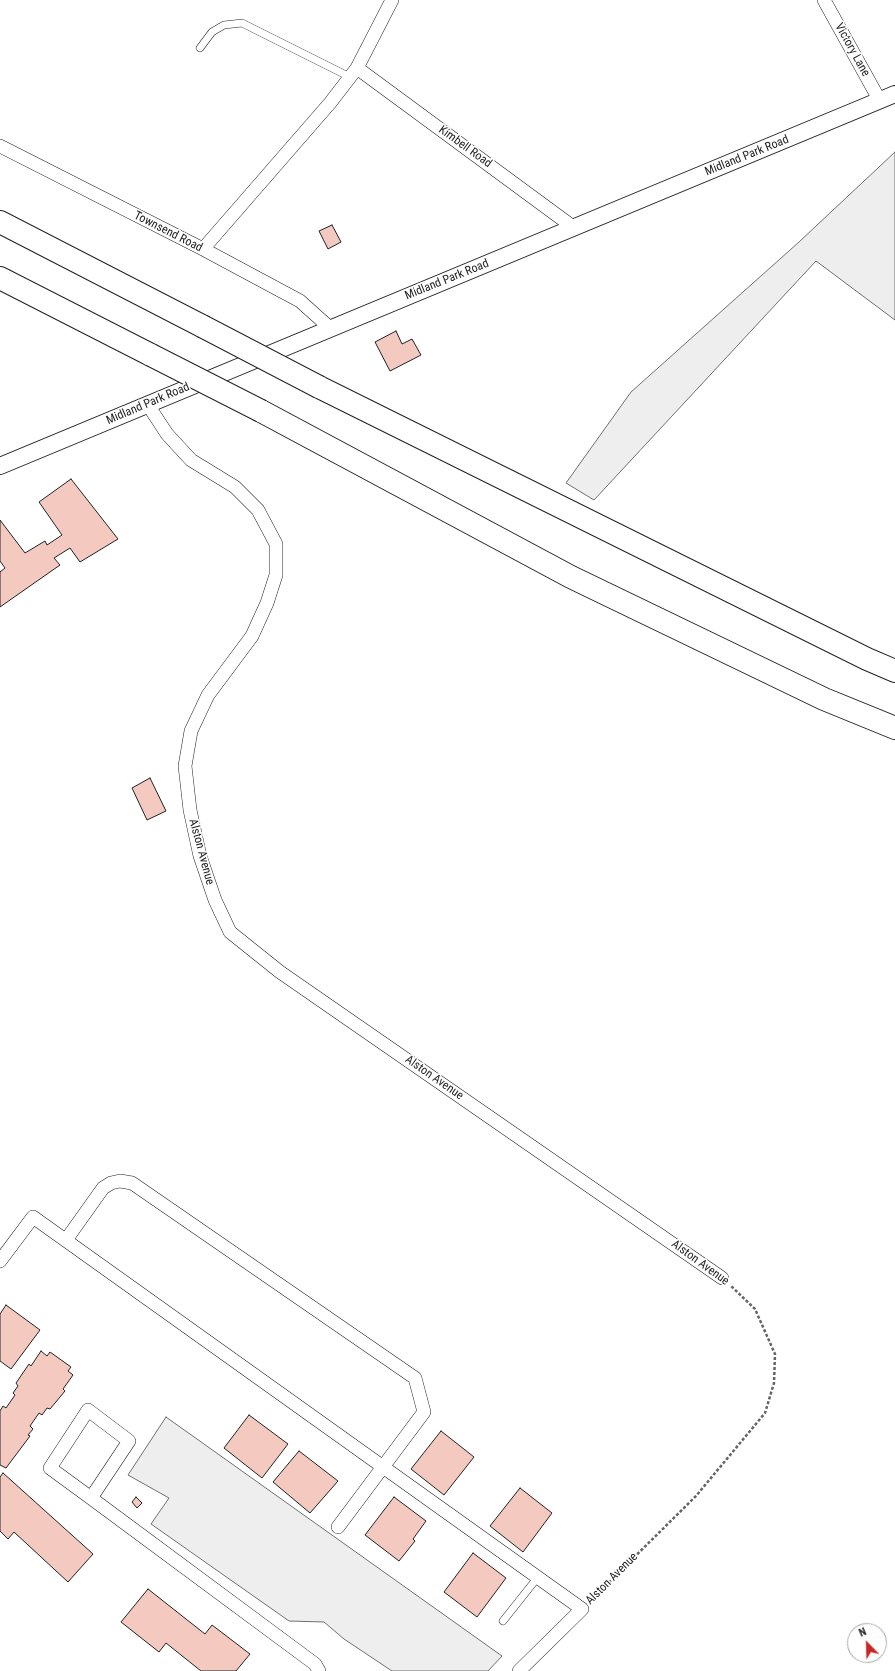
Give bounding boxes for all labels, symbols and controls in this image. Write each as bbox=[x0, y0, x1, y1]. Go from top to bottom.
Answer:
street label: Victory Lane bbox=[831, 21, 873, 79]
street label: Kimbell Road bbox=[436, 123, 494, 171]
street label: Midland Park Road bbox=[703, 133, 791, 179]
street label: Townsend Road bbox=[131, 209, 205, 255]
street label: Midland Park Road bbox=[403, 257, 491, 303]
street label: Midland Park Road bbox=[104, 380, 192, 428]
street label: Alston Avenue bbox=[185, 817, 217, 887]
street label: Alston Avenue bbox=[402, 1053, 466, 1103]
street label: Alston Avenue bbox=[668, 1237, 732, 1289]
street label: Alston Avenue bbox=[583, 1550, 641, 1608]
north arrow bbox=[847, 1623, 887, 1663]
text: N bbox=[857, 1625, 868, 1640]

